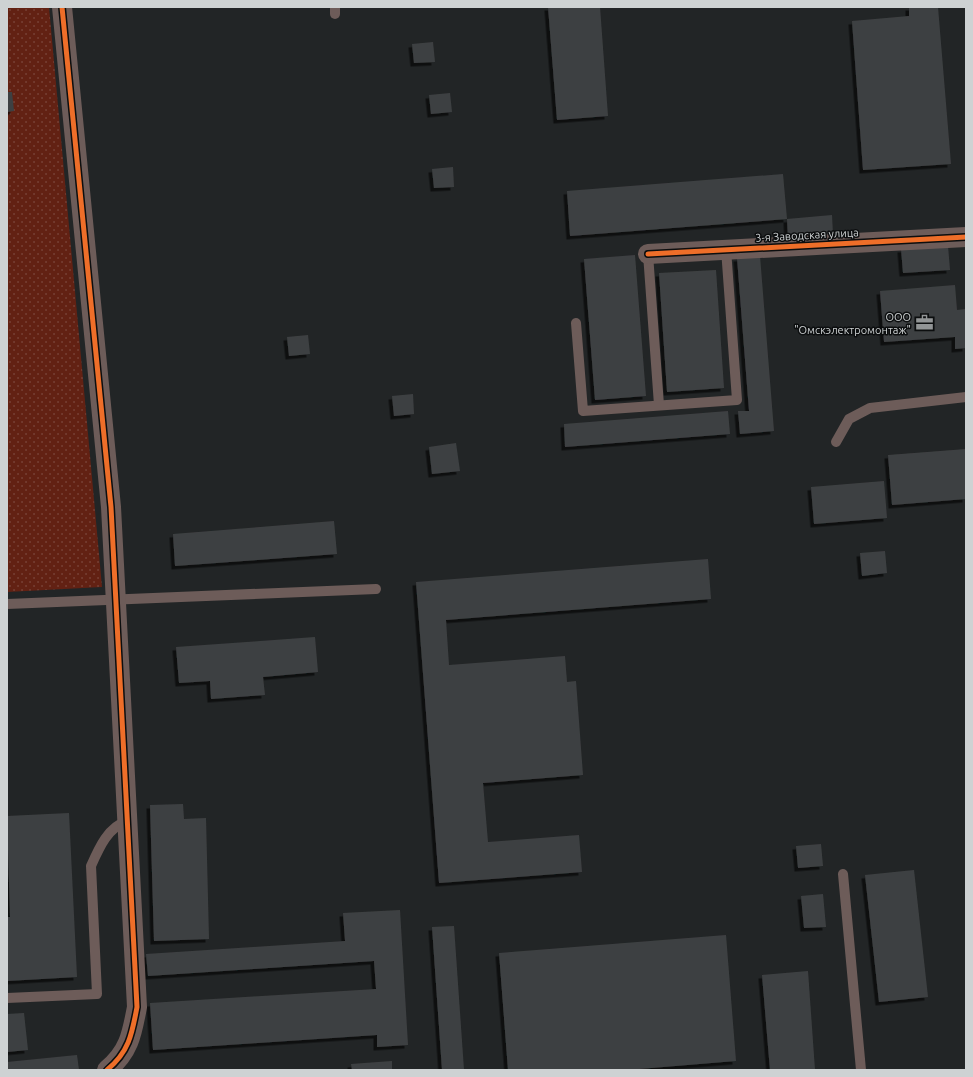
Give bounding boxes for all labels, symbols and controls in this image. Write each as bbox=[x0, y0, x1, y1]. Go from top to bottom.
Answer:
street label: 3-я Заводская улица bbox=[755, 226, 859, 244]
place label: ООО "Омскэлектромонтаж" bbox=[794, 311, 911, 336]
office icon: ООО "Омскэлектромонтаж" bbox=[914, 313, 934, 333]

